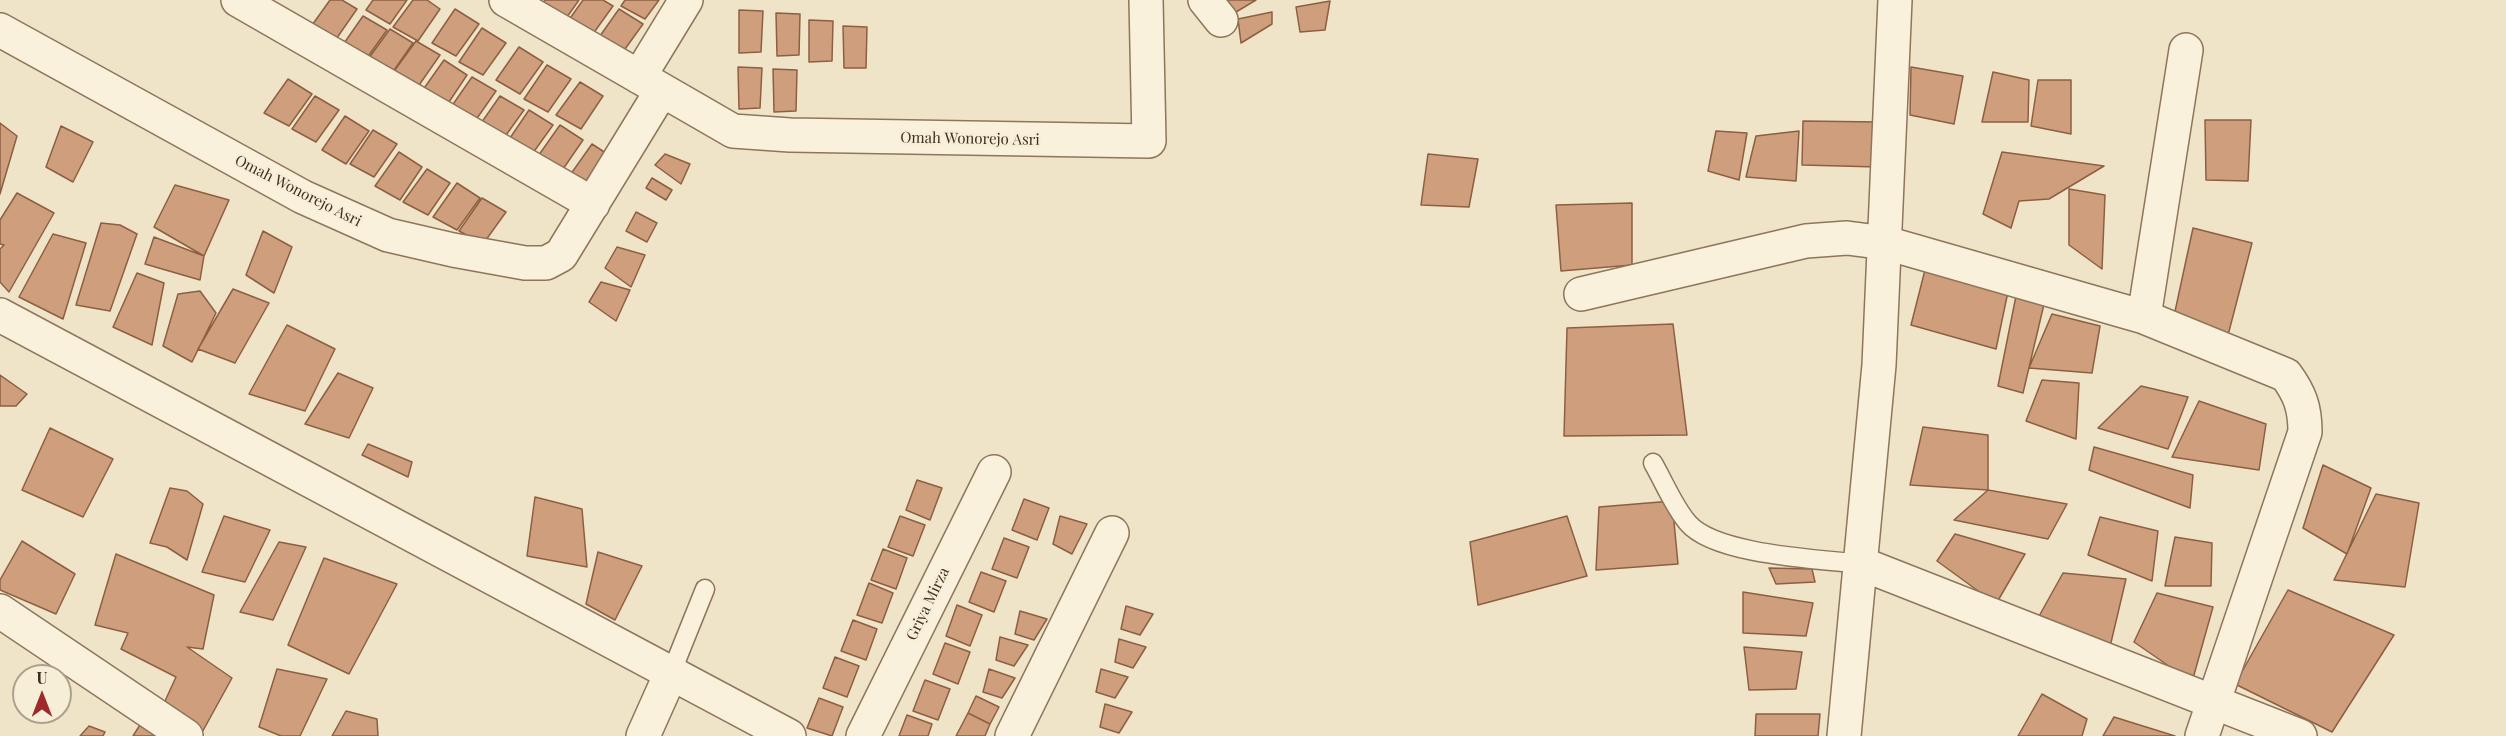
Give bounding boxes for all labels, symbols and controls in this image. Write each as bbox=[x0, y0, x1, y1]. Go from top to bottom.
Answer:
street label: Omah Wonorejo Asri bbox=[900, 129, 1040, 149]
street label: Omah Wonorejo Asri bbox=[232, 151, 364, 231]
street label: Griya Mirza bbox=[903, 565, 953, 643]
north arrow bbox=[12, 664, 72, 724]
text: U bbox=[36, 667, 48, 688]

